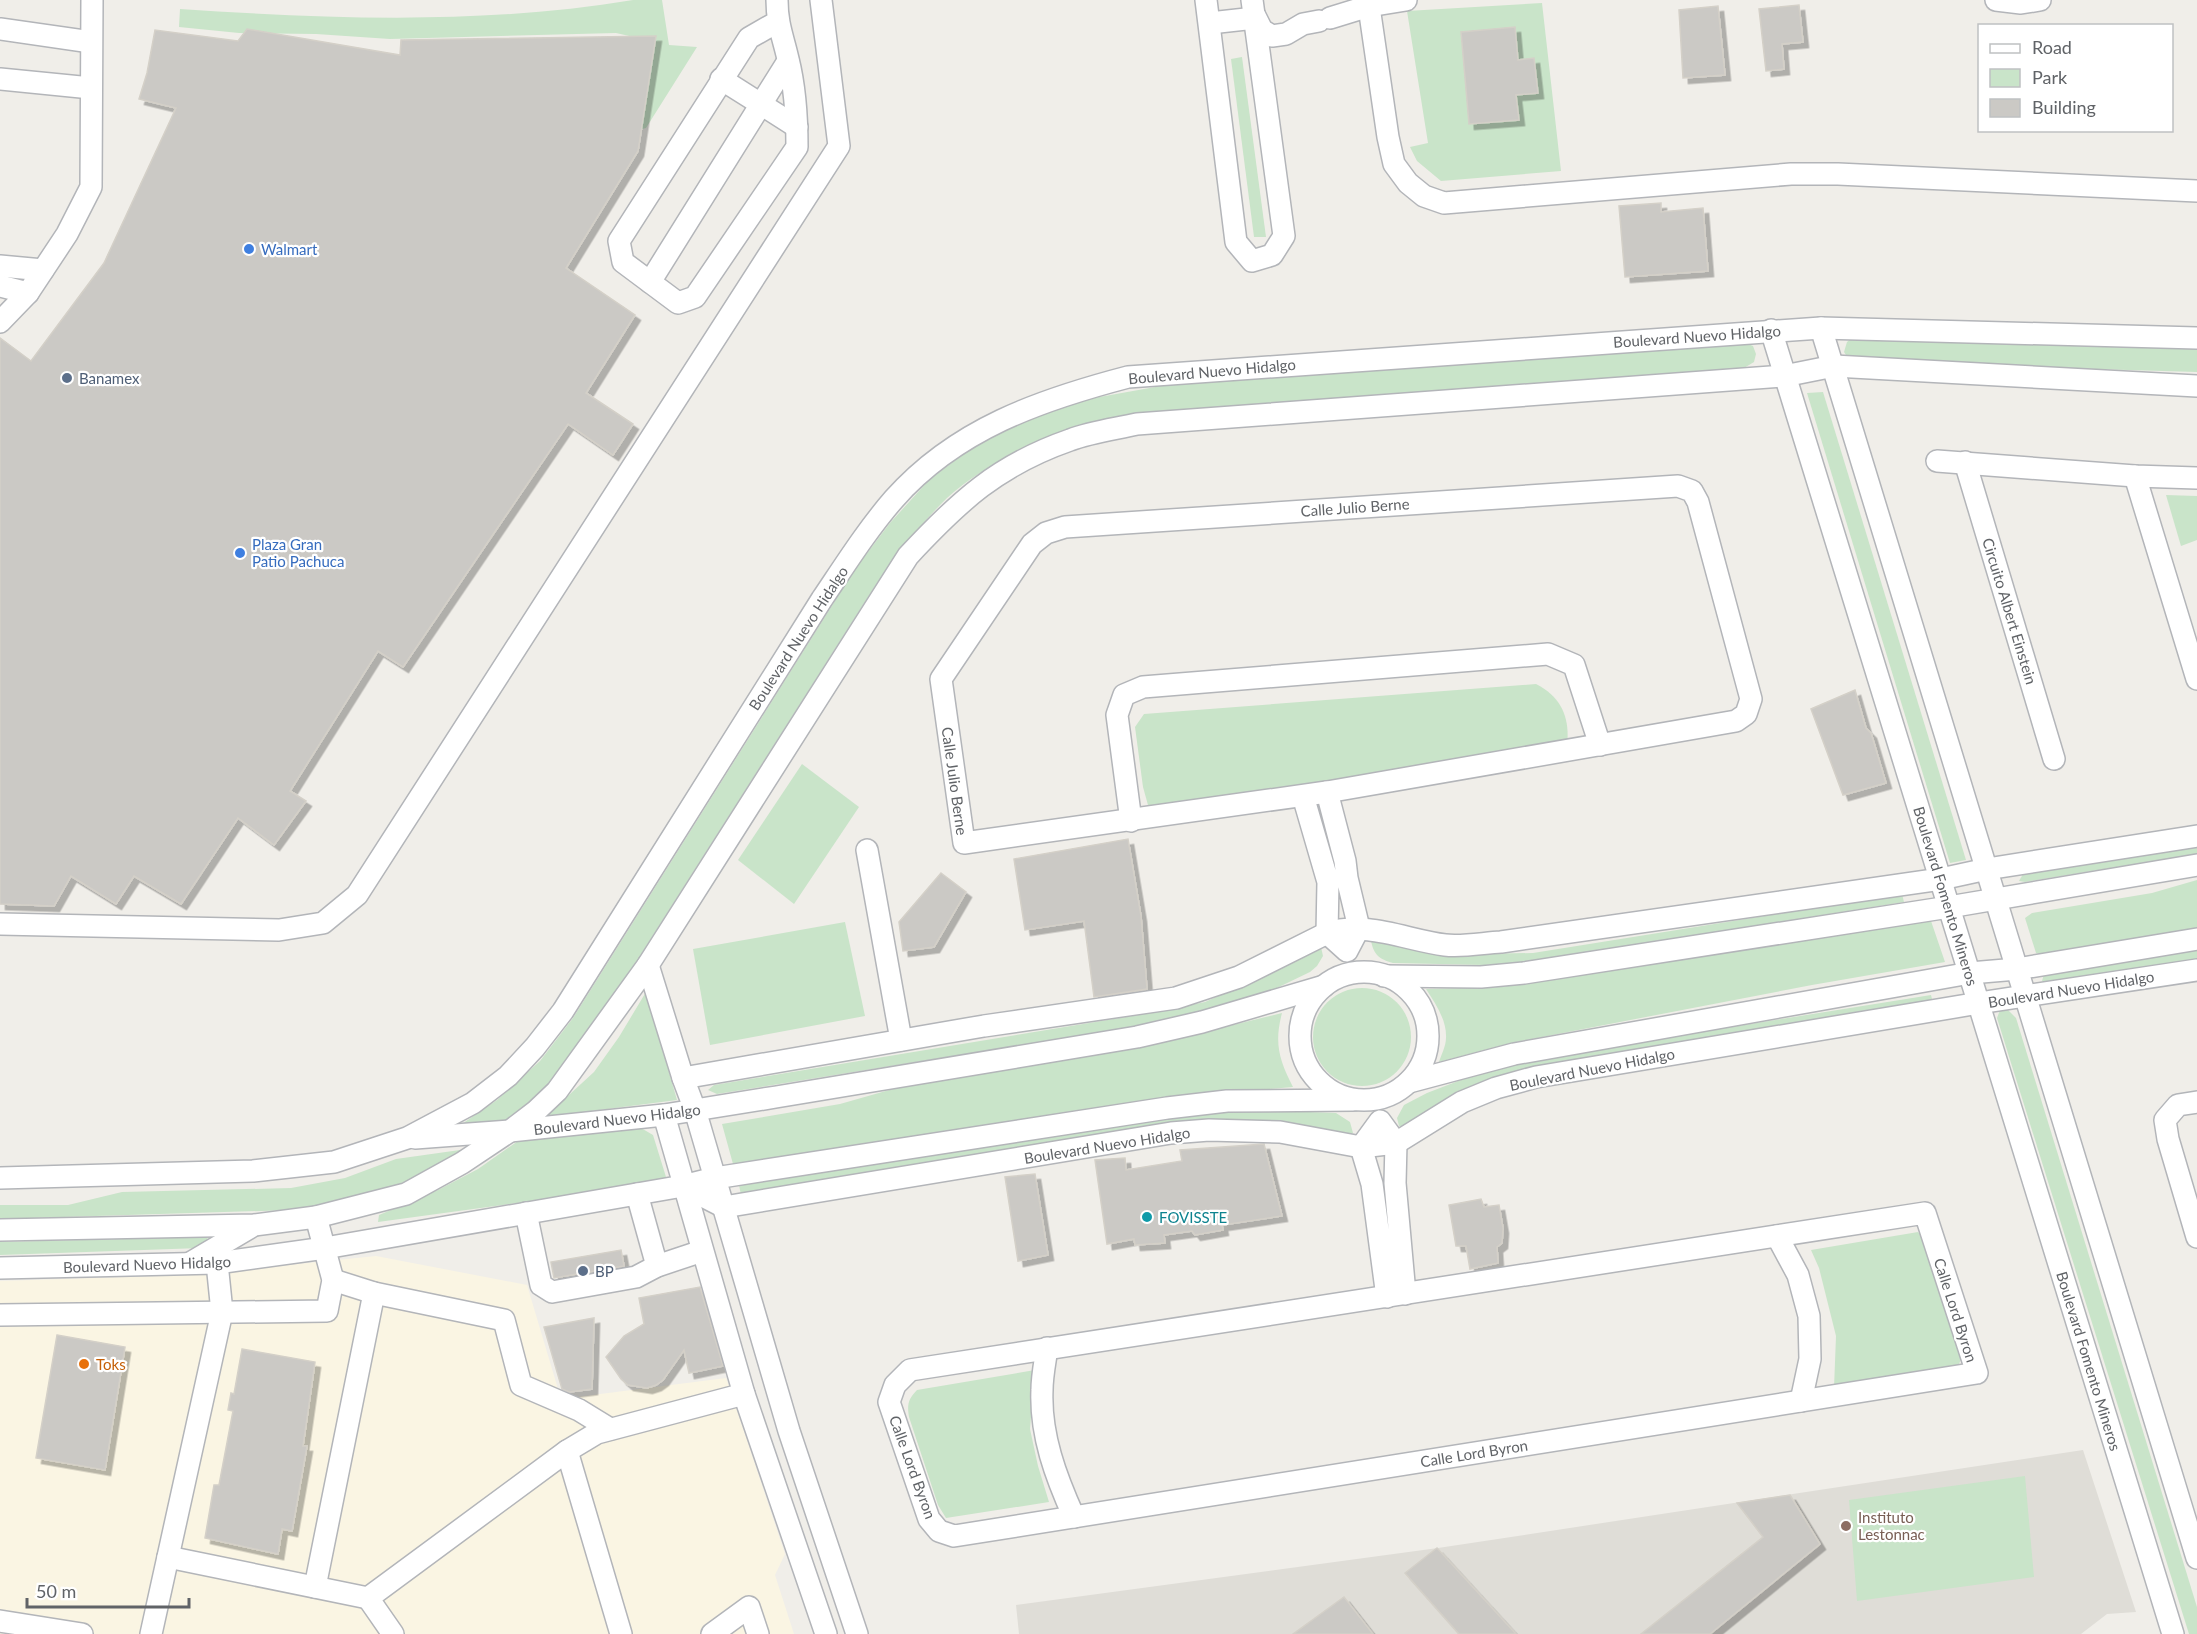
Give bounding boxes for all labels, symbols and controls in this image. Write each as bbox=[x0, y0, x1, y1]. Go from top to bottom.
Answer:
legend bbox=[1978, 24, 2173, 132]
text: Road bbox=[2032, 36, 2072, 58]
text: Park bbox=[2032, 66, 2068, 88]
text: Building bbox=[2032, 96, 2096, 118]
place label: Walmart bbox=[261, 240, 318, 258]
marker: Walmart bbox=[242, 242, 256, 256]
street label: Boulevard Nuevo Hidalgo bbox=[1613, 321, 1781, 351]
street label: Boulevard Nuevo Hidalgo bbox=[1128, 355, 1296, 387]
place label: Banamex bbox=[79, 369, 140, 387]
marker: Banamex bbox=[60, 371, 74, 385]
street label: Calle Julio Berne bbox=[1300, 494, 1410, 520]
place label: Plaza Gran Patio Pachuca bbox=[252, 535, 344, 570]
street label: Circuito Albert Einstein bbox=[1979, 536, 2041, 686]
marker: Plaza Gran Patio Pachuca bbox=[233, 546, 247, 560]
street label: Boulevard Nuevo Hidalgo bbox=[745, 563, 851, 713]
street label: Calle Julio Berne bbox=[938, 726, 972, 836]
street label: Boulevard Fomento Mineros bbox=[1910, 804, 1982, 988]
street label: Boulevard Nuevo Hidalgo bbox=[1987, 967, 2155, 1011]
street label: Boulevard Nuevo Hidalgo bbox=[1508, 1044, 1676, 1094]
street label: Boulevard Nuevo Hidalgo bbox=[533, 1100, 701, 1138]
street label: Boulevard Nuevo Hidalgo bbox=[1023, 1123, 1191, 1167]
place label: FOVISSTE bbox=[1159, 1208, 1227, 1226]
marker: FOVISSTE bbox=[1140, 1210, 1154, 1224]
street label: Boulevard Nuevo Hidalgo bbox=[63, 1252, 231, 1276]
street label: Calle Lord Byron bbox=[1931, 1256, 1981, 1364]
place label: BP bbox=[595, 1262, 614, 1280]
marker: BP bbox=[576, 1264, 590, 1278]
street label: Boulevard Fomento Mineros bbox=[2053, 1269, 2125, 1453]
place label: Toks bbox=[96, 1355, 126, 1373]
marker: Toks bbox=[77, 1357, 91, 1371]
street label: Calle Lord Byron bbox=[886, 1413, 940, 1521]
street label: Calle Lord Byron bbox=[1419, 1436, 1529, 1470]
place label: Instituto Lestonnac bbox=[1858, 1508, 1925, 1543]
marker: Instituto Lestonnac bbox=[1839, 1519, 1853, 1533]
scale bar bbox=[27, 1571, 189, 1609]
text: 50 m bbox=[36, 1580, 76, 1602]

